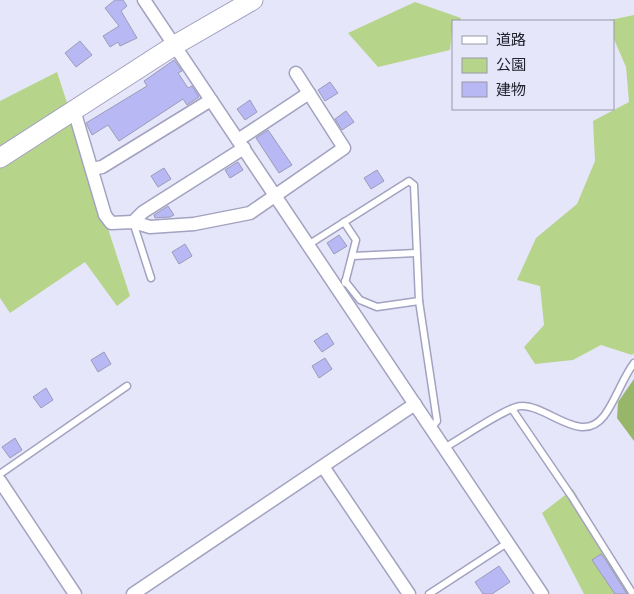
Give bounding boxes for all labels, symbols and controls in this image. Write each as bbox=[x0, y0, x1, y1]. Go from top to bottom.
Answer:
legend bbox=[452, 20, 614, 110]
text: 道路 bbox=[496, 31, 526, 49]
text: 公園 bbox=[496, 56, 526, 74]
text: 建物 bbox=[496, 81, 526, 99]

